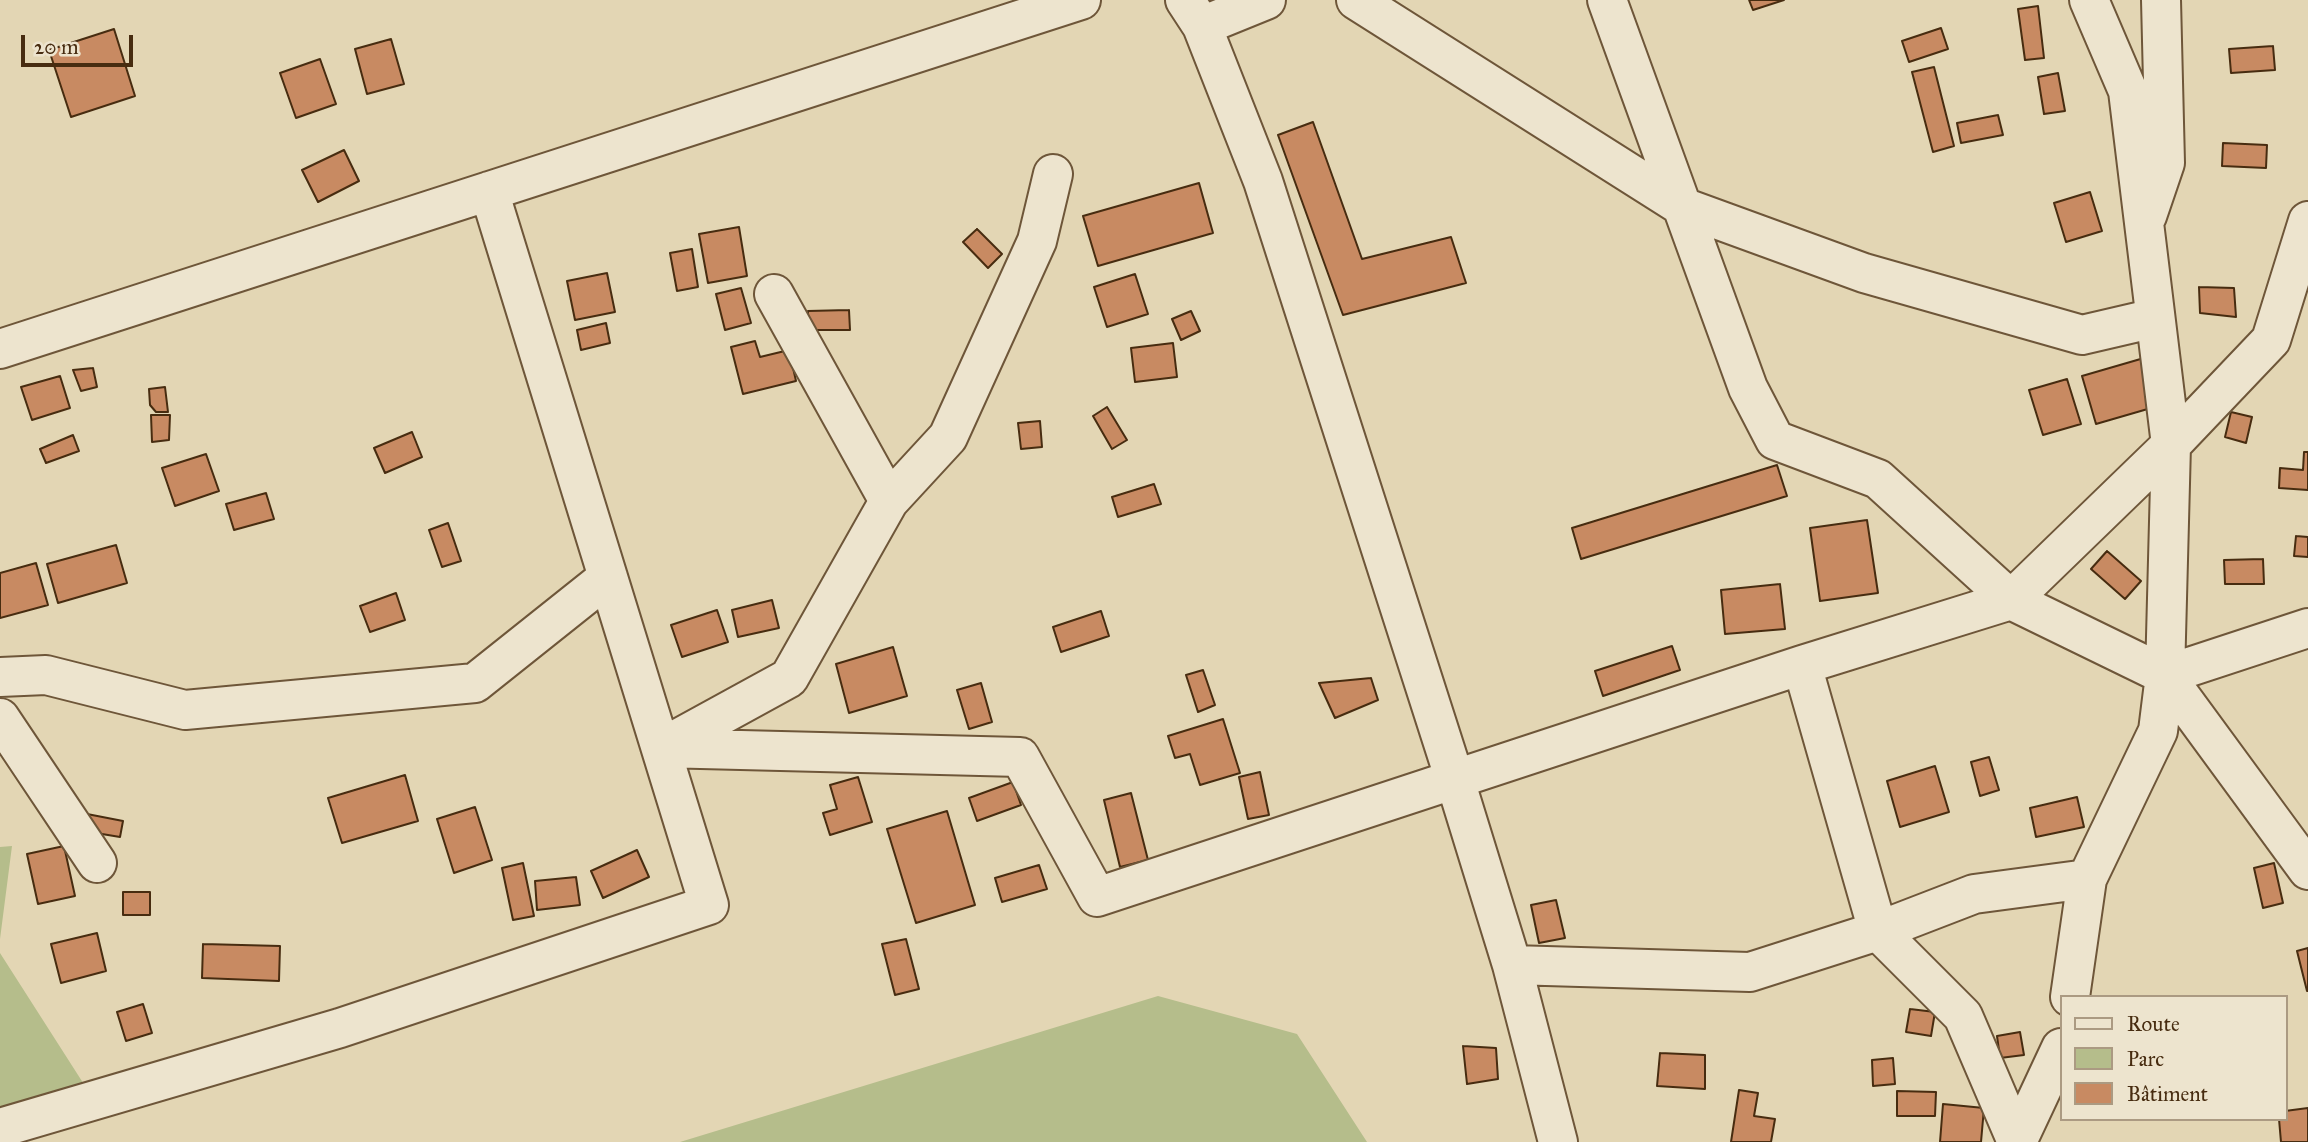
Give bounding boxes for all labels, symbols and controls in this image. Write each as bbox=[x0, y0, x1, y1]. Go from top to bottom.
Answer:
scale bar bbox=[24, 21, 136, 65]
text: 20 m bbox=[34, 34, 79, 60]
legend bbox=[2060, 995, 2287, 1121]
text: Route bbox=[2127, 1011, 2180, 1037]
text: Parc bbox=[2127, 1046, 2164, 1072]
text: Bâtiment bbox=[2127, 1081, 2208, 1107]

